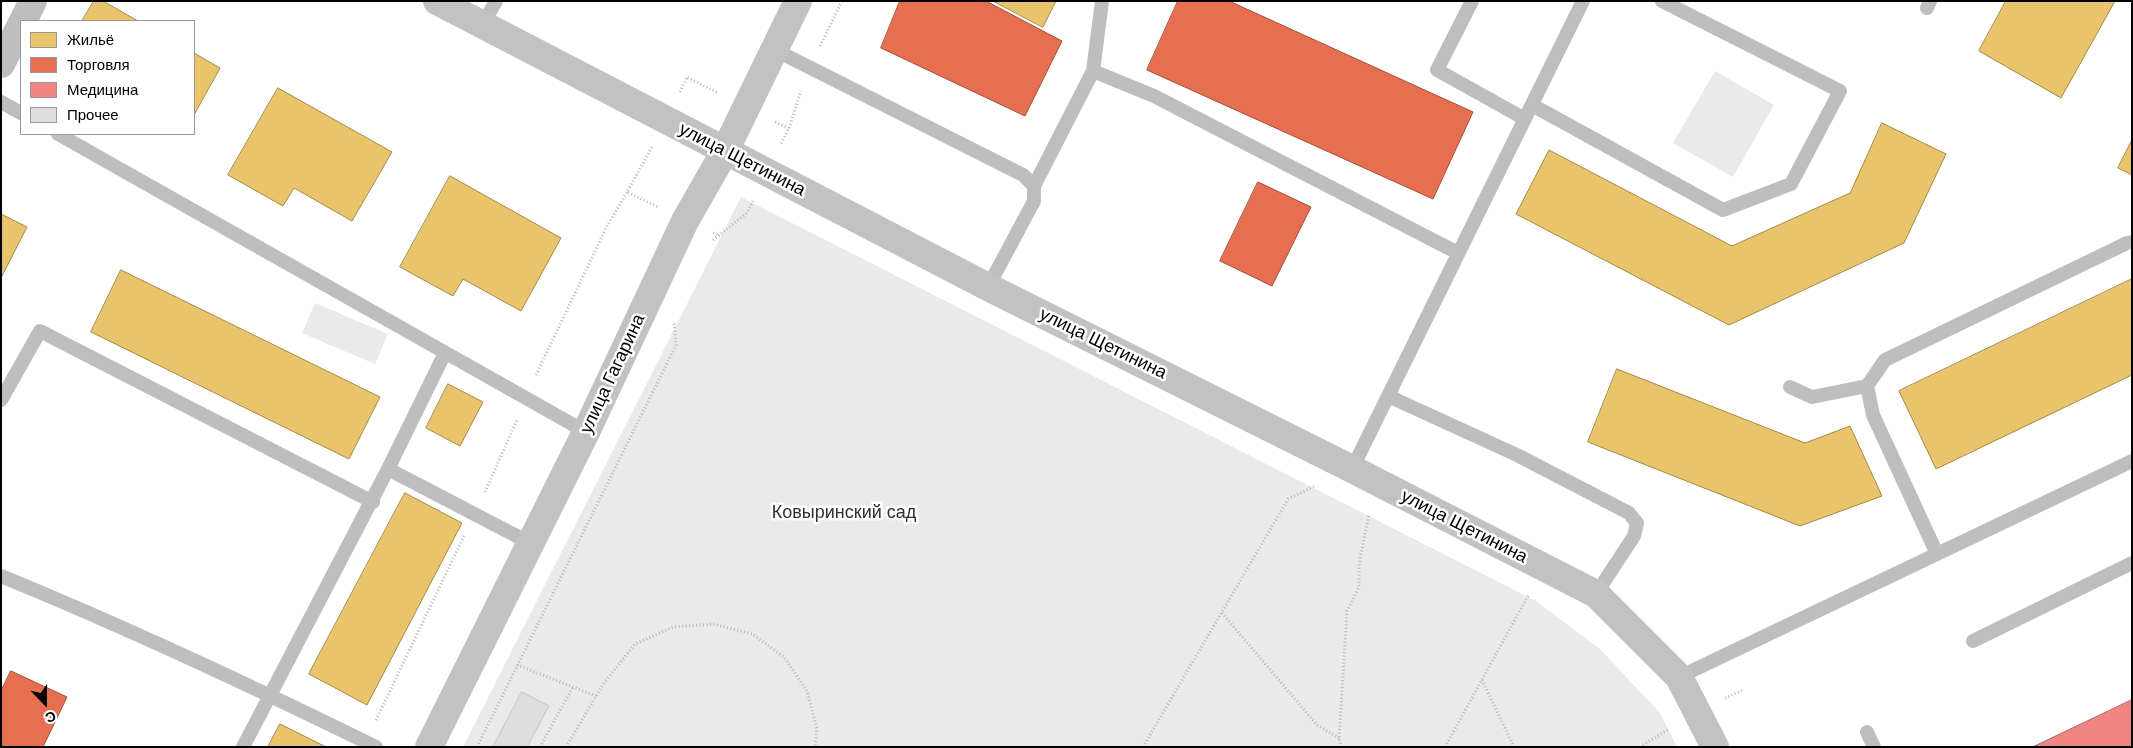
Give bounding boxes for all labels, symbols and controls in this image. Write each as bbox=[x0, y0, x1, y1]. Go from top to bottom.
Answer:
legend bbox=[20, 20, 195, 135]
text: Жильё bbox=[67, 31, 114, 48]
text: Торговля bbox=[67, 56, 130, 73]
text: Медицина bbox=[67, 81, 138, 98]
text: Прочее bbox=[67, 106, 119, 123]
street label: улица Щетинина bbox=[675, 119, 809, 201]
street label: улица Щетинина bbox=[1036, 304, 1170, 384]
street label: улица Гагарина bbox=[576, 311, 650, 437]
street label: улица Щетинина bbox=[1397, 486, 1531, 568]
park label: Ковыринский сад bbox=[772, 502, 916, 524]
north arrow bbox=[20, 678, 70, 728]
text: С bbox=[43, 708, 58, 726]

